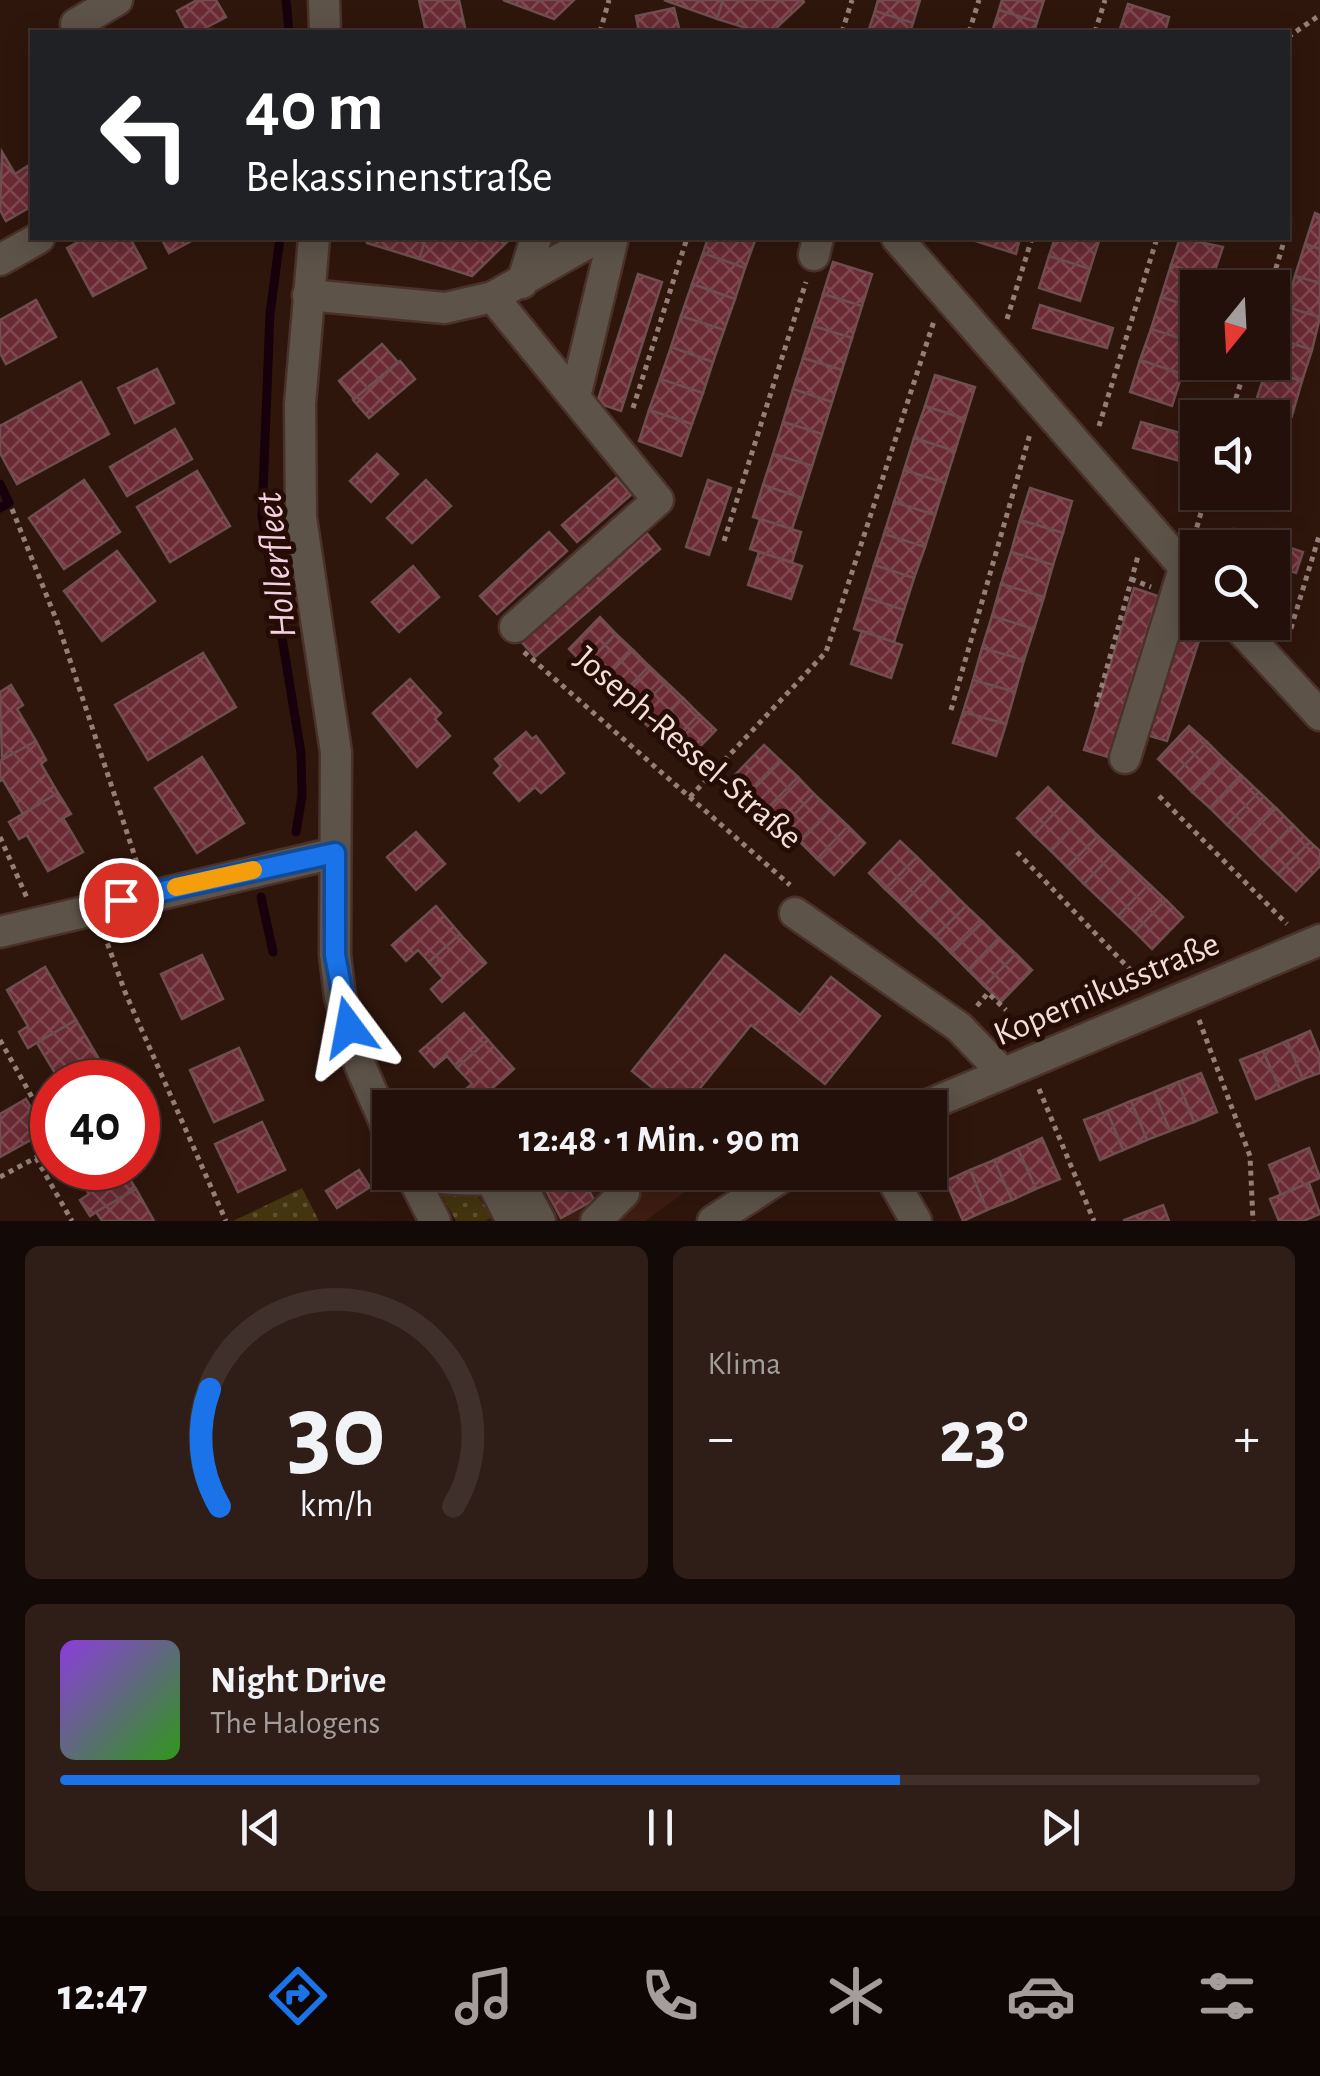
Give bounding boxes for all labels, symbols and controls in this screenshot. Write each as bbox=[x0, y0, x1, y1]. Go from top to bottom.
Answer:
icon: left bbox=[80, 70, 210, 200]
text: 40 m bbox=[245, 73, 384, 143]
text: Bekassinenstraße bbox=[245, 155, 553, 200]
north arrow bbox=[1180, 270, 1290, 380]
map controls bbox=[1180, 270, 1290, 640]
button: sound bbox=[1180, 400, 1290, 510]
water label: Hollerfleet bbox=[250, 490, 304, 640]
button: search bbox=[1180, 530, 1290, 640]
street label: Joseph-Ressel-Straße bbox=[568, 640, 808, 856]
pin bbox=[79, 858, 164, 943]
icon: arrive bbox=[94, 873, 149, 928]
street label: Kopernikusstraße bbox=[989, 926, 1224, 1053]
position arrow bbox=[297, 975, 401, 1079]
speed limit sign: 40 bbox=[30, 1060, 160, 1190]
text: 12:48 · 1 Min. · 90 m bbox=[519, 1121, 800, 1159]
text: Klima bbox=[708, 1348, 781, 1380]
text: 30 bbox=[287, 1381, 386, 1485]
text: 23° bbox=[939, 1401, 1029, 1476]
text: − bbox=[708, 1411, 734, 1466]
text: + bbox=[1234, 1411, 1260, 1466]
text: km/h bbox=[299, 1487, 373, 1523]
text: Night Drive bbox=[210, 1662, 386, 1700]
text: The Halogens bbox=[210, 1707, 380, 1739]
icon: previous bbox=[233, 1800, 288, 1855]
icon: pause bbox=[633, 1800, 688, 1855]
icon: next bbox=[1033, 1800, 1088, 1855]
icon: directions bbox=[263, 1961, 333, 2031]
icon: music bbox=[449, 1961, 519, 2031]
icon: phone bbox=[635, 1961, 705, 2031]
icon: climate bbox=[821, 1961, 891, 2031]
icon: car bbox=[1006, 1961, 1076, 2031]
icon: filters bbox=[1192, 1961, 1262, 2031]
text: 12:47 bbox=[58, 1973, 148, 2018]

